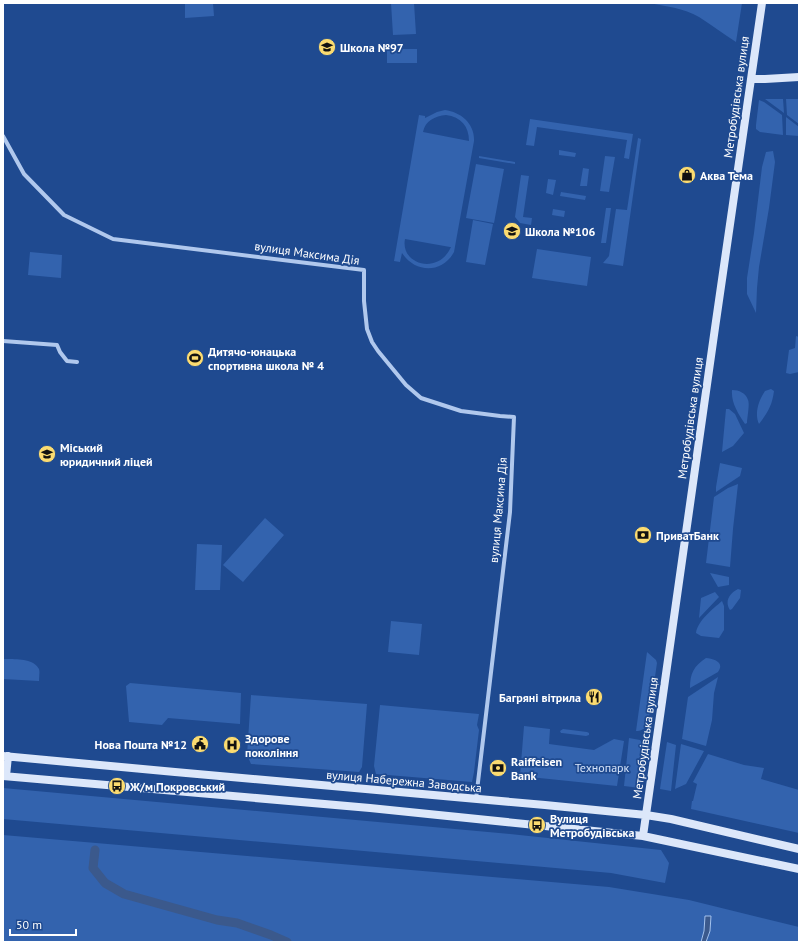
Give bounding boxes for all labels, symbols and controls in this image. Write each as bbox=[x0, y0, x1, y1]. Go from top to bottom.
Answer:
street label: Метробудівська вулиця bbox=[720, 35, 752, 159]
school or university icon: Школа №97 bbox=[317, 37, 337, 57]
place label: Школа №97 bbox=[340, 40, 404, 55]
shop icon: Аква Тема bbox=[677, 165, 697, 185]
place label: Аква Тема bbox=[700, 168, 753, 183]
school or university icon: Школа №106 bbox=[502, 221, 522, 241]
place label: Школа №106 bbox=[525, 224, 596, 239]
street label: вулиця Максима Дія bbox=[253, 238, 361, 268]
place label: Дитячо-юнацька спортивна школа № 4 bbox=[208, 344, 324, 373]
sports icon: Дитячо-юнацька спортивна школа № 4 bbox=[185, 348, 205, 368]
street label: Метробудівська вулиця bbox=[674, 356, 706, 480]
place label: Міський юридичний ліцей bbox=[60, 440, 153, 469]
school or university icon: Міський юридичний ліцей bbox=[37, 444, 57, 464]
street label: вулиця Максима Дія bbox=[486, 457, 510, 563]
bank icon: ПриватБанк bbox=[633, 525, 653, 545]
place label: ПриватБанк bbox=[656, 528, 719, 543]
street label: Метробудівська вулиця bbox=[629, 676, 661, 800]
restaurant icon: Багряні вітрила bbox=[584, 687, 604, 707]
place label: Багряні вітрила bbox=[499, 690, 581, 705]
place label: Здорове покоління bbox=[245, 731, 298, 760]
public building icon: Нова Пошта №12 bbox=[190, 734, 210, 754]
hospital icon: Здорове покоління bbox=[222, 735, 242, 755]
place label: Нова Пошта №12 bbox=[95, 737, 187, 752]
place label: Raiffeisen Bank bbox=[511, 754, 562, 783]
bank icon: Raiffeisen Bank bbox=[488, 758, 508, 778]
park label: Технопарк bbox=[575, 760, 630, 775]
street label: вулиця Набережна Заводська bbox=[326, 767, 482, 795]
bus stop icon: Ж/м Покровський bbox=[107, 776, 127, 796]
place label: Ж/м Покровський bbox=[129, 779, 225, 794]
place label: Вулиця Метробудівська bbox=[550, 811, 634, 840]
bus stop icon: Вулиця Метробудівська bbox=[527, 815, 547, 835]
scale bar bbox=[10, 911, 76, 937]
text: 50 m bbox=[16, 917, 42, 932]

